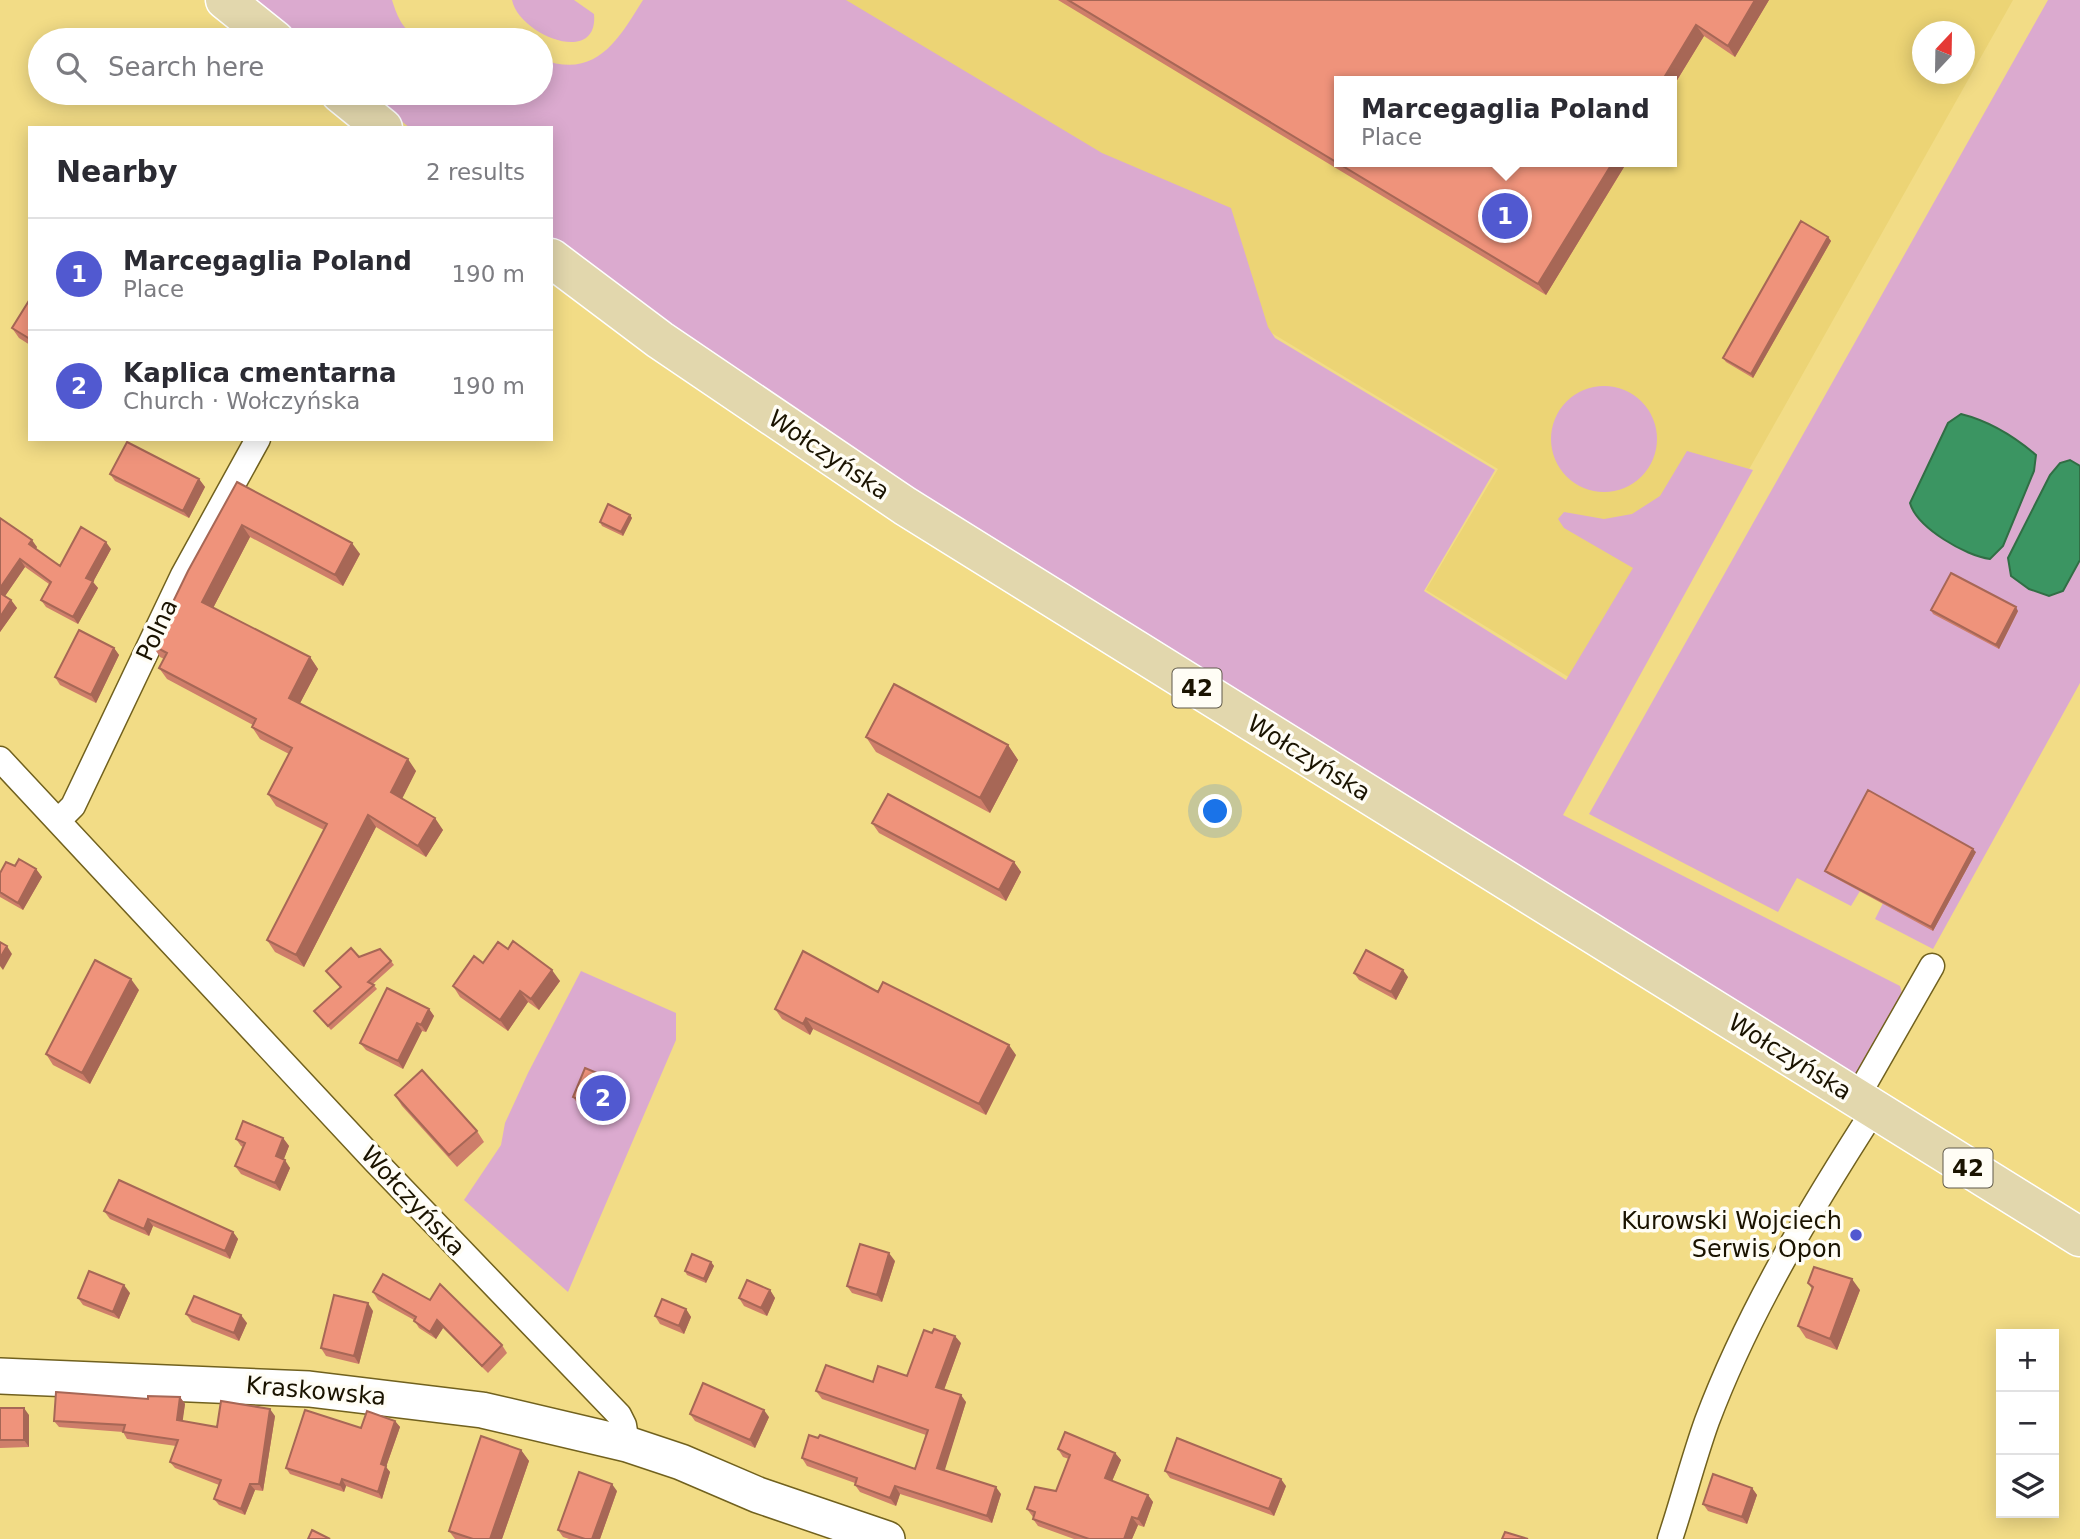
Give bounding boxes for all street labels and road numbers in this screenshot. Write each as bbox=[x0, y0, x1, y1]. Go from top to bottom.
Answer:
street label: Wołczyńska bbox=[763, 404, 895, 506]
street label: Polna bbox=[131, 595, 183, 665]
road number: 42 bbox=[1172, 668, 1222, 708]
street label: Wołczyńska bbox=[1242, 709, 1376, 807]
street label: Wołczyńska bbox=[1723, 1008, 1857, 1106]
street label: Wołczyńska bbox=[355, 1140, 471, 1262]
road number: 42 bbox=[1944, 1148, 1993, 1188]
street label: Kraskowska bbox=[245, 1371, 387, 1411]

